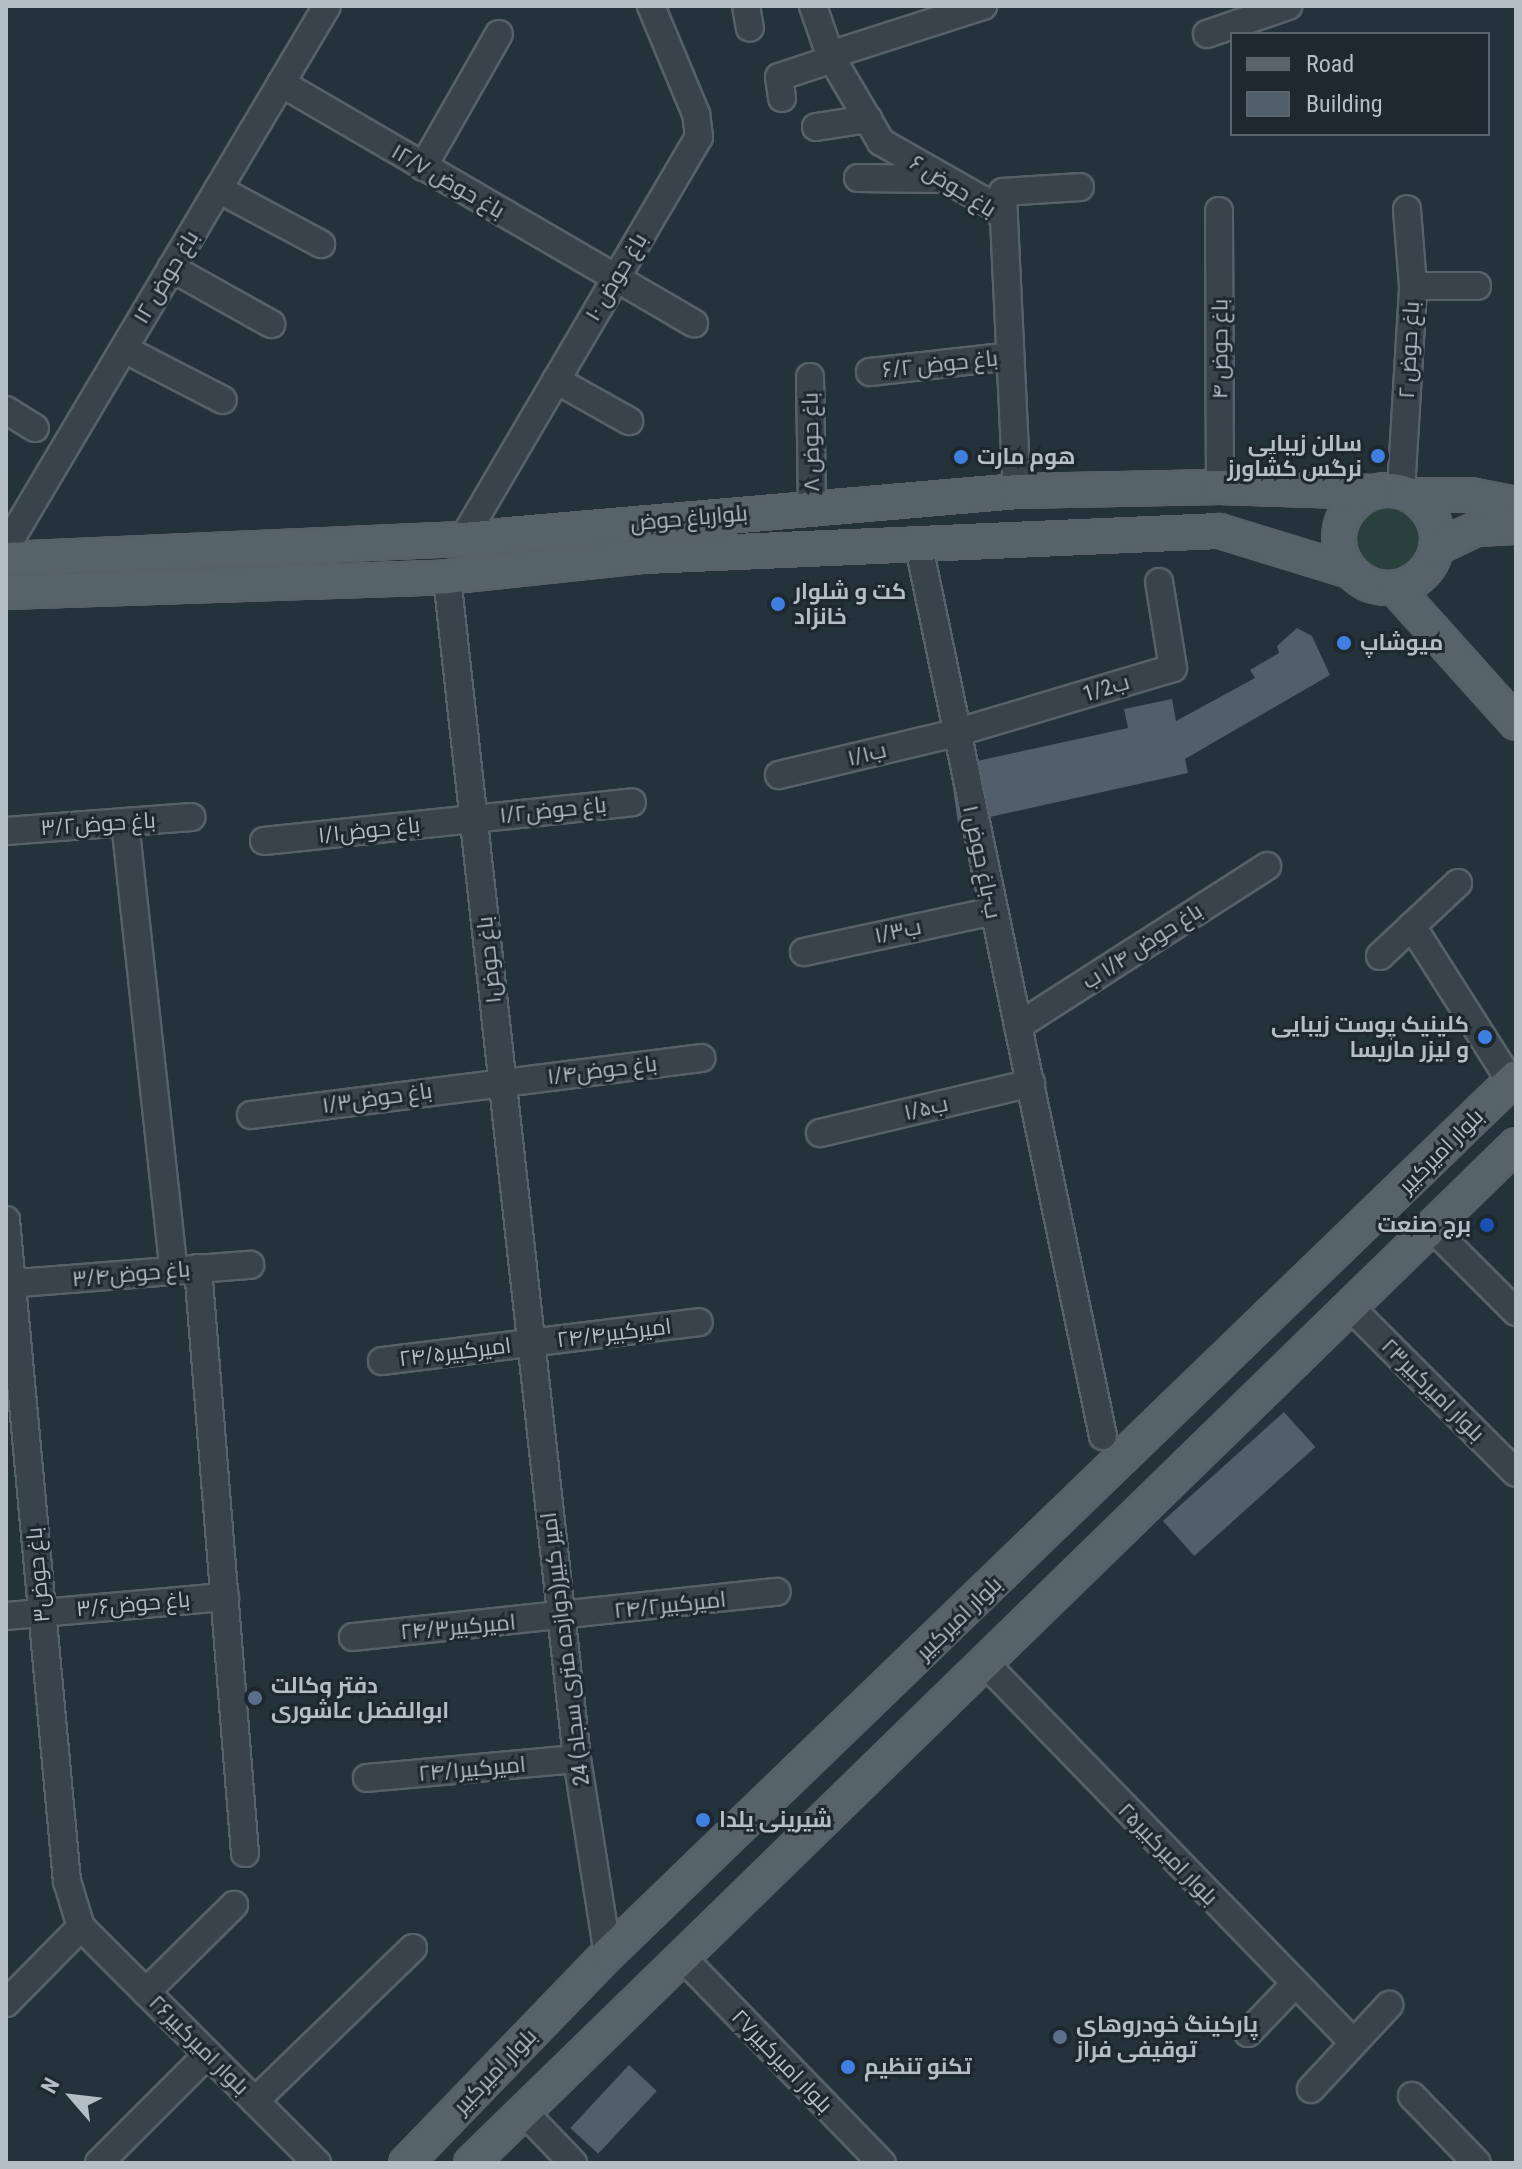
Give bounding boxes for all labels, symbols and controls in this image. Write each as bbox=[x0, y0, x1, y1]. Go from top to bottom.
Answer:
legend bbox=[1230, 32, 1490, 136]
text: Road bbox=[1306, 50, 1354, 78]
text: Building bbox=[1306, 90, 1383, 118]
street label: ۱۲/۷ باغ حوض bbox=[387, 138, 509, 224]
street label: ۶ باغ حوض bbox=[905, 149, 1001, 223]
street label: ۱۲ باغ حوض bbox=[128, 226, 204, 328]
street label: ۱۰ باغ حوض bbox=[579, 228, 653, 326]
street label: ۴ باغ حوض bbox=[1207, 299, 1233, 399]
street label: ۲ باغ حوض bbox=[1393, 301, 1425, 399]
street label: ۶/۲ باغ حوض bbox=[881, 345, 999, 383]
street label: ۸ باغ حوض bbox=[797, 392, 825, 492]
place label: سالن زیبایی نرگس کشاورز bbox=[1227, 430, 1362, 482]
place label: هوم مارت bbox=[977, 444, 1076, 470]
marker: سالن زیبایی نرگس کشاورز bbox=[1369, 447, 1387, 465]
marker: هوم مارت bbox=[952, 448, 970, 466]
street label: بلوارباغ حوض bbox=[629, 500, 749, 536]
place label: کت و شلوار خانزاد bbox=[794, 578, 906, 630]
marker: کت و شلوار خانزاد bbox=[769, 595, 787, 613]
place label: میوشاپ bbox=[1360, 630, 1443, 656]
marker: میوشاپ bbox=[1335, 634, 1353, 652]
street label: 1/2ب bbox=[1080, 668, 1132, 708]
street label: ب۱/۱ bbox=[845, 736, 889, 772]
street label: باغ حوض۱/۲ bbox=[498, 791, 608, 829]
street label: ۱ ب-باغ حوض bbox=[957, 803, 1007, 921]
street label: باغ حوض۳/۲ bbox=[40, 807, 156, 841]
street label: باغ حوض۱/۱ bbox=[317, 812, 421, 848]
street label: باغ حوض ۱/۴ ب bbox=[1077, 897, 1207, 995]
street label: ب۱/۳ bbox=[872, 913, 924, 949]
street label: باغ حوض۱ bbox=[471, 915, 507, 1005]
place label: کلینیک پوست زیبایی و لیزر ماریسا bbox=[1271, 1011, 1469, 1062]
marker: کلینیک پوست زیبایی و لیزر ماریسا bbox=[1476, 1028, 1494, 1046]
street label: باغ حوض۱/۴ bbox=[546, 1050, 658, 1090]
street label: باغ حوض۱/۳ bbox=[320, 1077, 434, 1119]
street label: ب۱/۵ bbox=[901, 1090, 951, 1126]
street label: بلوار امیرکبیر bbox=[1393, 1103, 1489, 1199]
place label: برج صنعت bbox=[1377, 1212, 1471, 1238]
marker: برج صنعت bbox=[1478, 1216, 1496, 1234]
street label: باغ حوض۳/۴ bbox=[71, 1256, 191, 1292]
street label: امیرکبیر۲۴/۴ bbox=[555, 1313, 673, 1353]
street label: امیرکبیر۲۴/۵ bbox=[397, 1332, 513, 1372]
street label: ۲۳بلوار امیرکبیر bbox=[1376, 1333, 1490, 1447]
street label: 24 امیر کبیر(دوازده متری سجاد) bbox=[535, 1511, 595, 1787]
street label: باغ حوض۳ bbox=[21, 1526, 55, 1624]
street label: بلوار امیرکبیر bbox=[911, 1571, 1007, 1665]
street label: باغ حوض۳/۶ bbox=[75, 1586, 191, 1622]
street label: امیرکبیر۲۴/۲ bbox=[613, 1586, 727, 1624]
street label: امیرکبیر۲۴/۳ bbox=[399, 1609, 517, 1645]
place label: دفتر وکالت ابوالفضل عاشوری bbox=[271, 1672, 449, 1724]
marker: دفتر وکالت ابوالفضل عاشوری bbox=[246, 1689, 264, 1707]
street label: امیرکبیر۲۴/۱ bbox=[417, 1751, 527, 1787]
street label: بلوار امیرکبیر۲۵ bbox=[1113, 1797, 1223, 1911]
place label: شیرینی یلدا bbox=[719, 1807, 832, 1833]
marker: شیرینی یلدا bbox=[694, 1811, 712, 1829]
street label: بلوار امیرکبیر۲۶ bbox=[143, 1989, 255, 2101]
street label: بلوار امیرکبیر۲۷ bbox=[726, 2004, 838, 2118]
place label: پارکینگ خودروهای توقیفی فراز bbox=[1076, 2011, 1258, 2062]
street label: بلوار امیرکبیر bbox=[448, 2023, 542, 2119]
marker: پارکینگ خودروهای توقیفی فراز bbox=[1051, 2028, 1069, 2046]
place label: تکنو تنظیم bbox=[864, 2054, 971, 2080]
north arrow bbox=[32, 2057, 112, 2137]
marker: تکنو تنظیم bbox=[839, 2058, 857, 2076]
text: N bbox=[36, 2074, 65, 2097]

